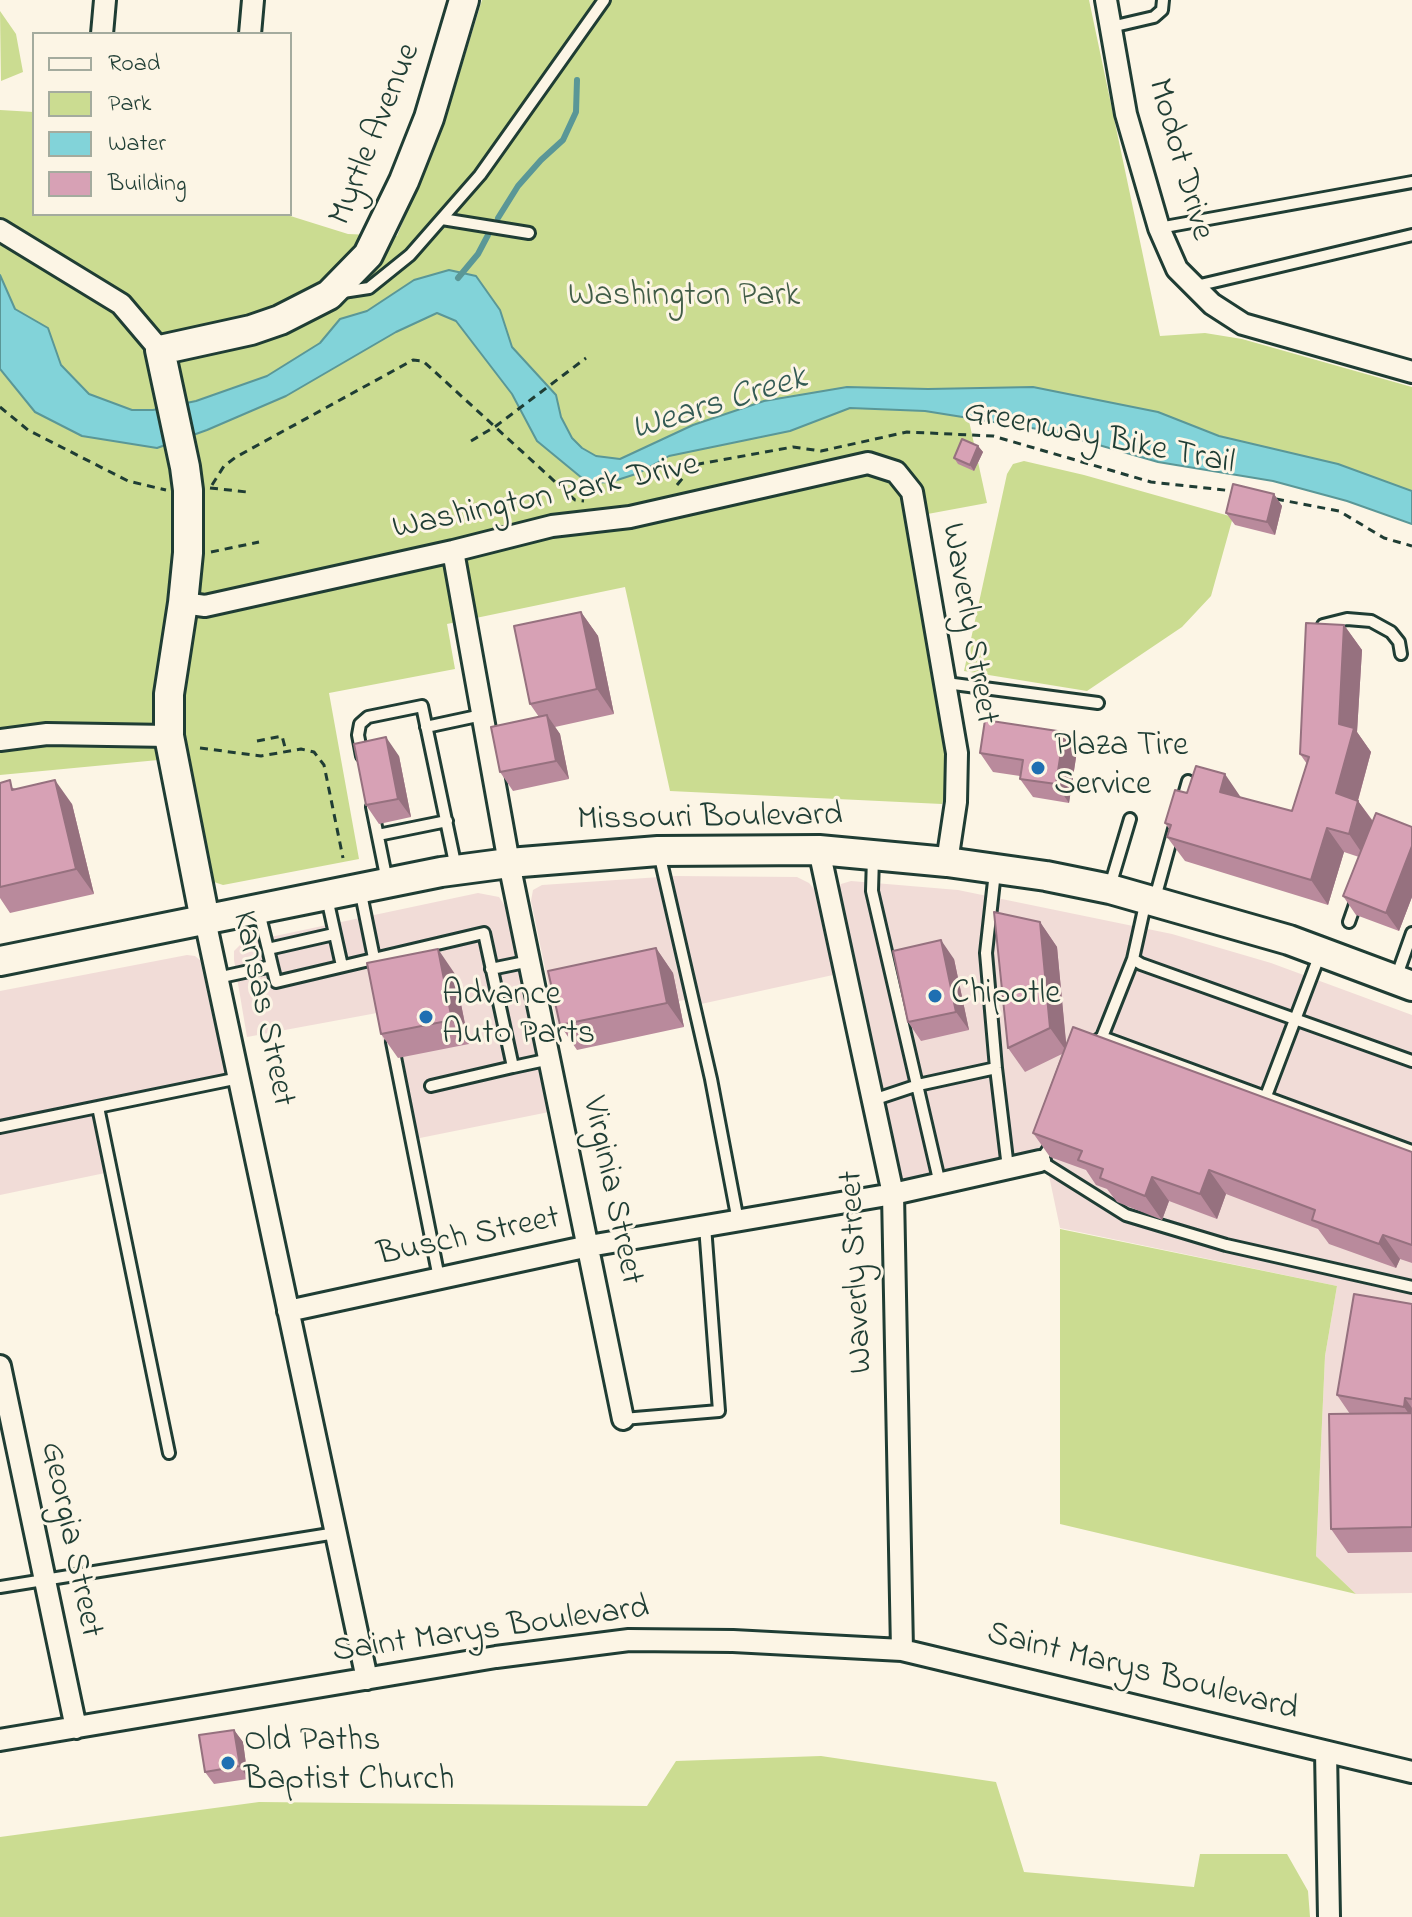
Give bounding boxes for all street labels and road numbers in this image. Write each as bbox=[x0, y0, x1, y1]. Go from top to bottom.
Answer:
street label: Myrtle Avenue bbox=[322, 38, 432, 232]
street label: Modot Drive bbox=[1136, 75, 1220, 245]
street label: Greenway Bike Trail bbox=[960, 394, 1238, 486]
street label: Washington Park Drive bbox=[389, 447, 703, 551]
street label: Waverly Street bbox=[929, 520, 1005, 728]
street label: Missouri Boulevard bbox=[577, 797, 843, 843]
street label: Kansas Street bbox=[220, 908, 302, 1110]
street label: Virginia Street bbox=[570, 1093, 650, 1289]
street label: Waverly Street bbox=[833, 1169, 885, 1375]
street label: Busch Street bbox=[374, 1200, 564, 1278]
street label: Georgia Street bbox=[28, 1439, 110, 1641]
street label: Saint Marys Boulevard bbox=[330, 1590, 652, 1674]
street label: Saint Marys Boulevard bbox=[982, 1616, 1302, 1732]

